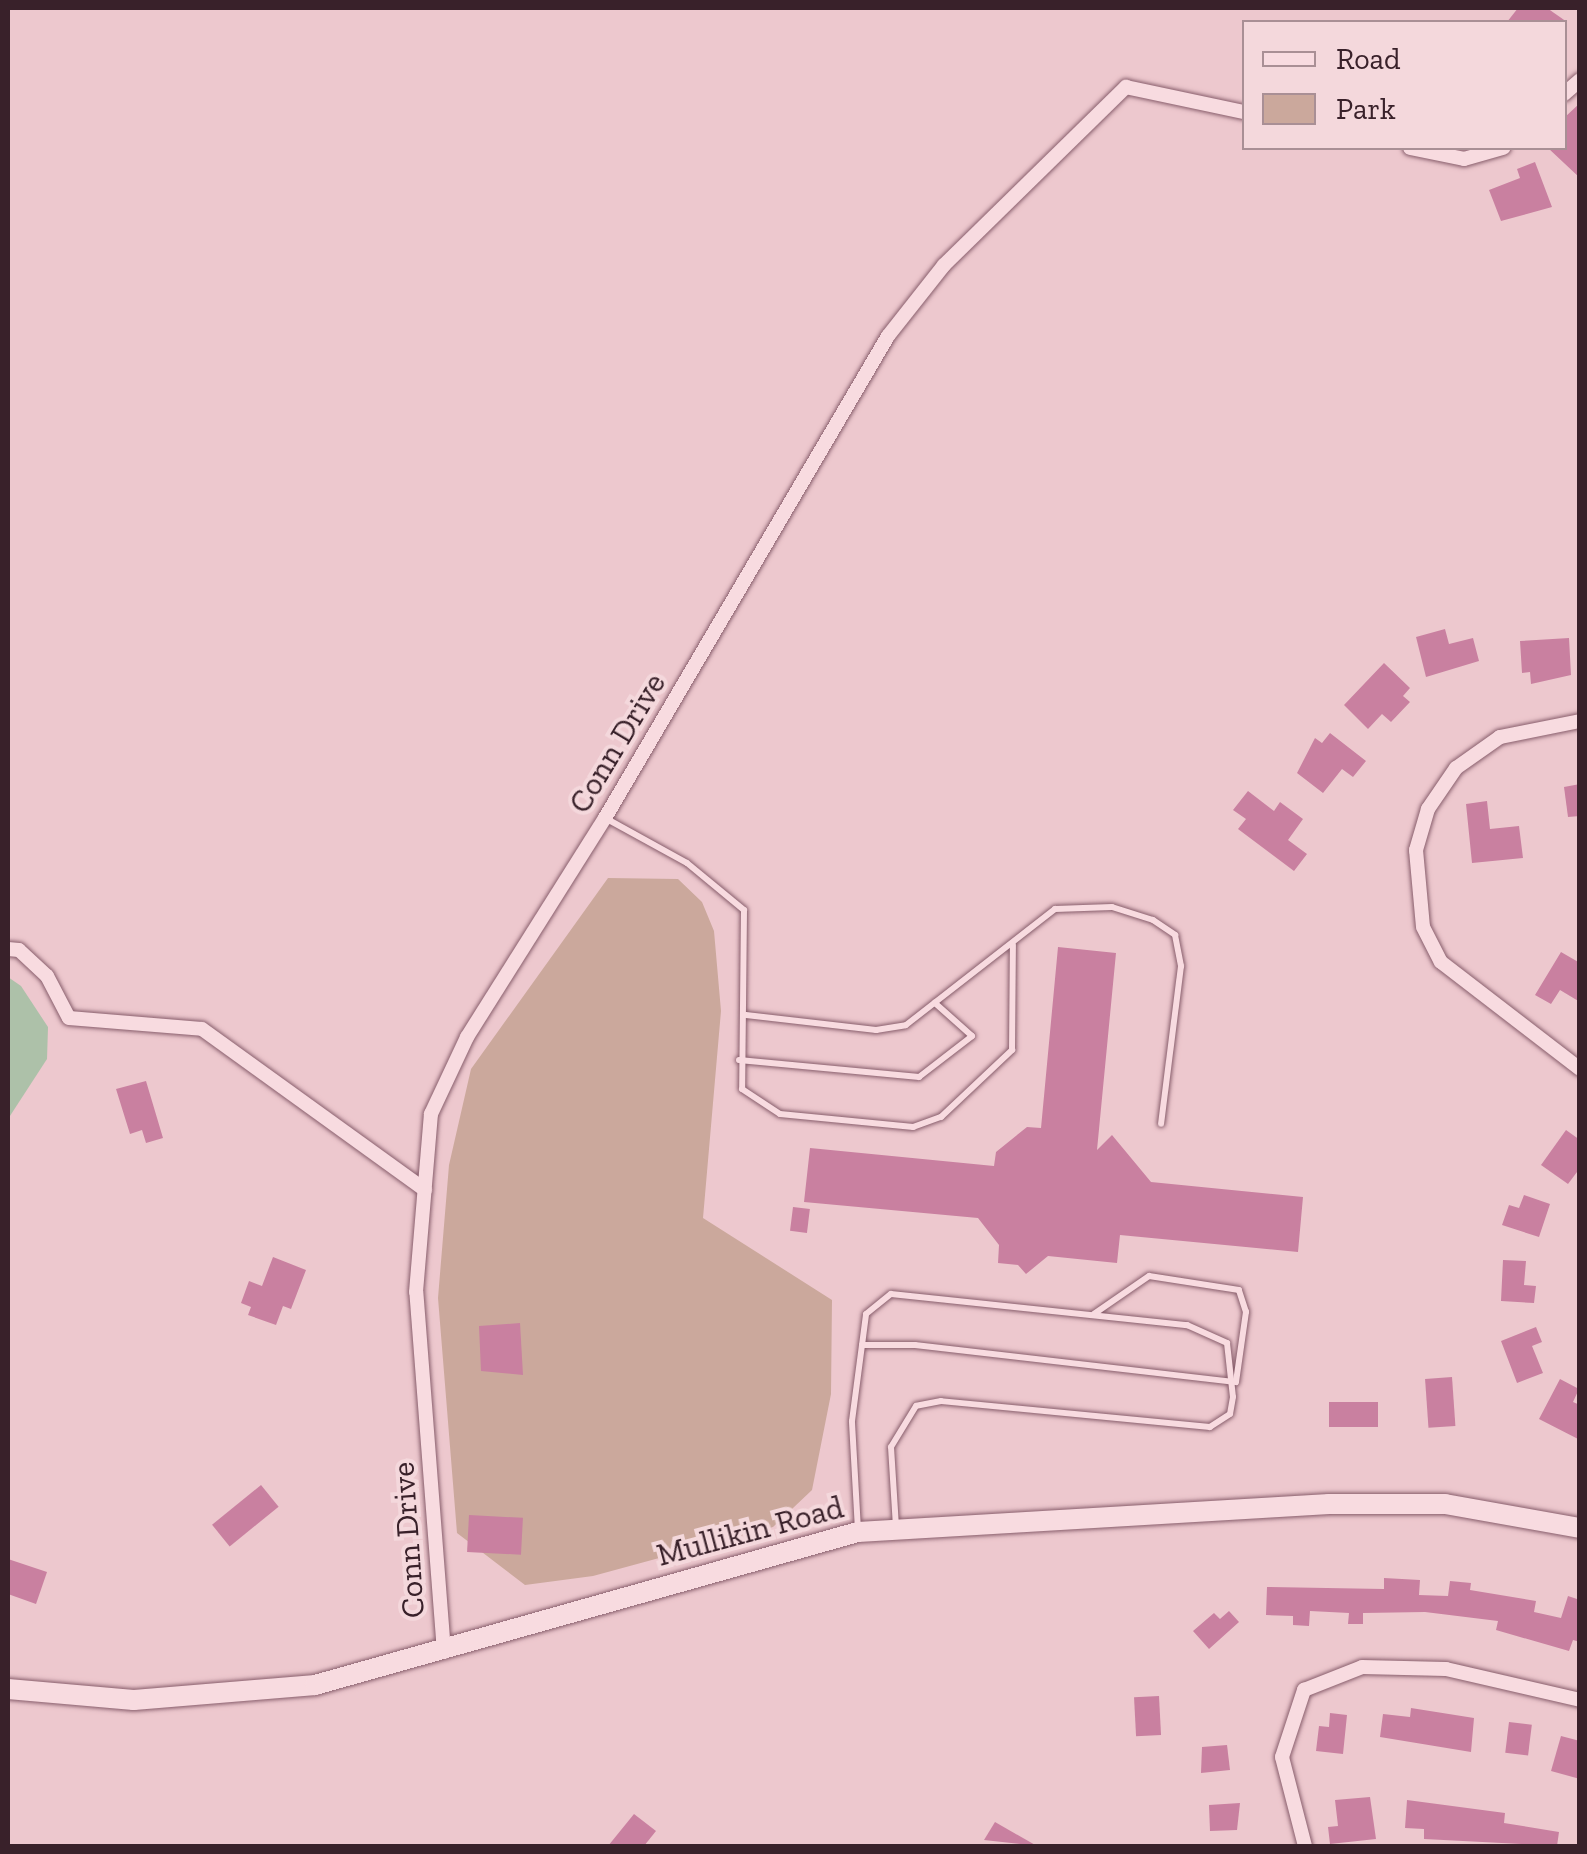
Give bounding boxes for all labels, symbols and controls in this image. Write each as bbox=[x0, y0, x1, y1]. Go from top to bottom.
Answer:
legend bbox=[1242, 20, 1567, 150]
text: Road bbox=[1336, 41, 1401, 77]
text: Park bbox=[1336, 91, 1396, 127]
street label: Conn Drive bbox=[560, 666, 674, 820]
street label: Conn Drive bbox=[383, 1461, 433, 1619]
street label: Mullikin Road bbox=[653, 1488, 847, 1574]

